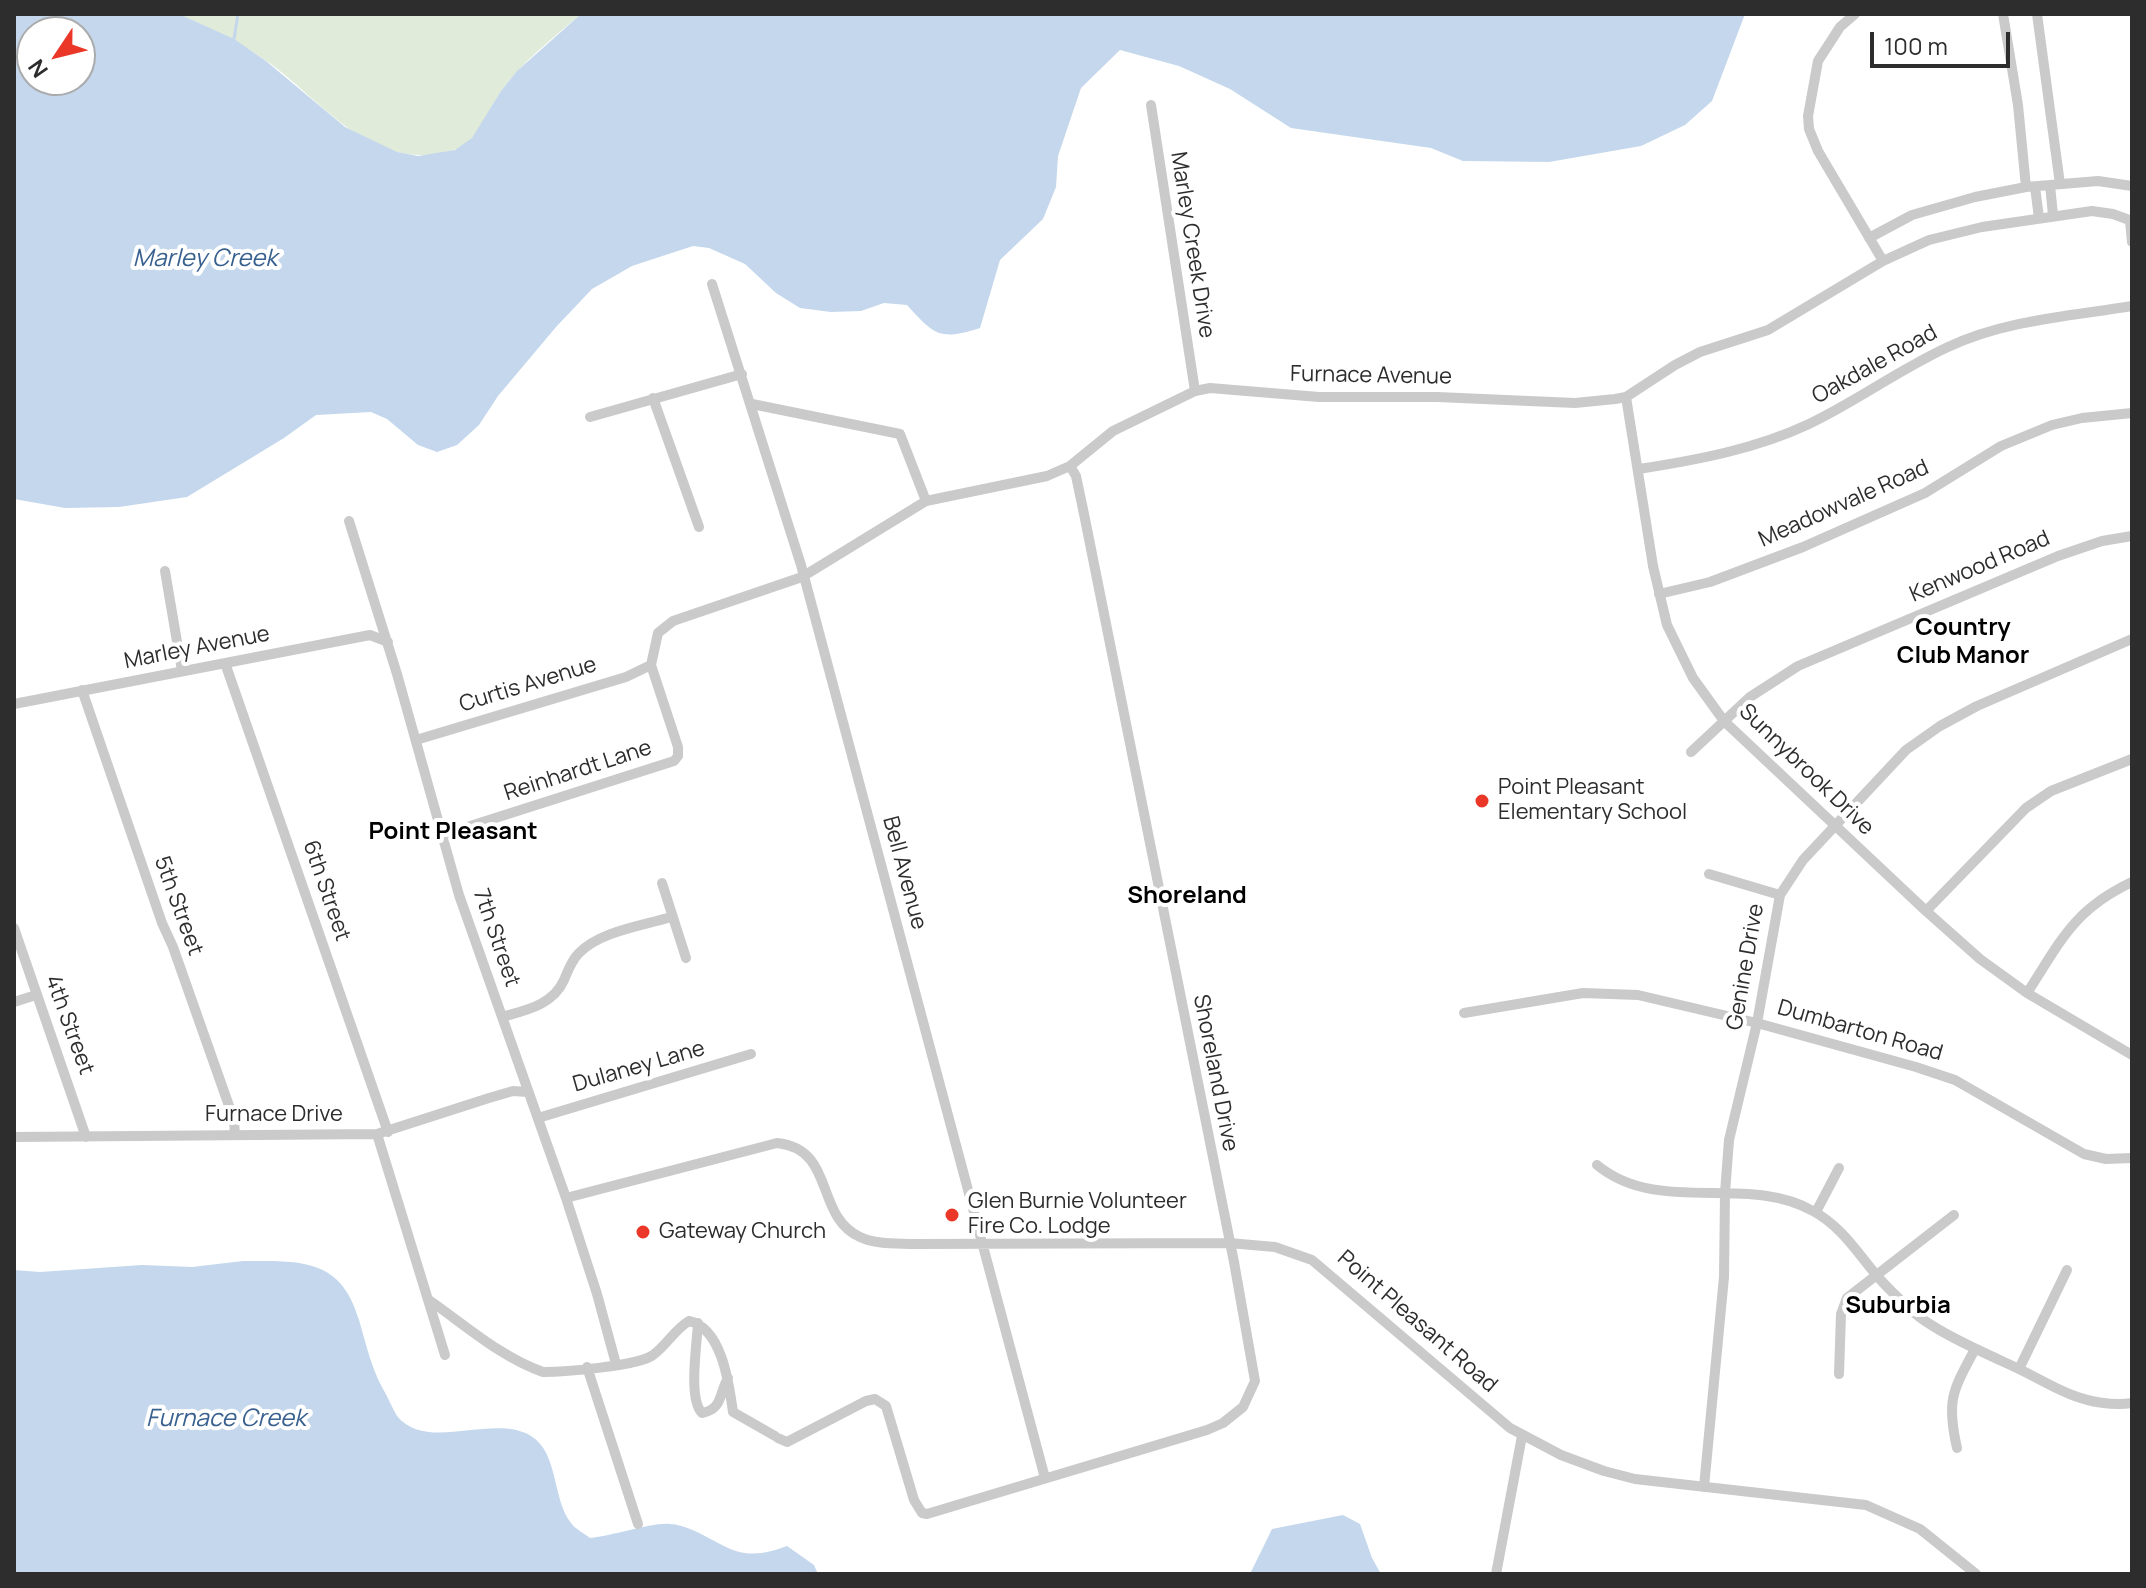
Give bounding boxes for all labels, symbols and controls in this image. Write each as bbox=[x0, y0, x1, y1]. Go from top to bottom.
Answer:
north arrow bbox=[16, 16, 96, 96]
scale bar bbox=[1874, 16, 2014, 66]
text: 100 m bbox=[1884, 29, 1948, 62]
text: N bbox=[21, 54, 55, 84]
street label: Marley Creek Drive bbox=[1164, 150, 1220, 340]
water label: Marley Creek bbox=[133, 245, 277, 273]
street label: Oakdale Road bbox=[1808, 320, 1942, 410]
street label: Furnace Avenue bbox=[1290, 361, 1452, 391]
street label: Meadowvale Road bbox=[1755, 455, 1933, 553]
street label: Kenwood Road bbox=[1906, 526, 2054, 608]
district label: Country Club Manor bbox=[1897, 614, 2029, 670]
street label: Marley Avenue bbox=[122, 621, 272, 675]
street label: Curtis Avenue bbox=[456, 652, 600, 718]
street label: Sunnybrook Drive bbox=[1733, 699, 1879, 841]
street label: Reinhardt Lane bbox=[501, 735, 655, 807]
place label: Point Pleasant Elementary School bbox=[1498, 775, 1687, 826]
marker: Point Pleasant Elementary School bbox=[1473, 792, 1491, 810]
street label: Bell Avenue bbox=[876, 813, 932, 933]
district label: Point Pleasant bbox=[368, 818, 538, 846]
street label: 6th Street bbox=[297, 837, 355, 945]
street label: 5th Street bbox=[148, 853, 208, 959]
district label: Shoreland bbox=[1127, 882, 1247, 910]
street label: 7th Street bbox=[467, 886, 525, 990]
street label: Genine Drive bbox=[1722, 902, 1770, 1032]
street label: 4th Street bbox=[39, 972, 99, 1078]
street label: Shoreland Drive bbox=[1187, 992, 1243, 1154]
street label: Dumbarton Road bbox=[1774, 995, 1946, 1067]
street label: Dulaney Lane bbox=[570, 1036, 708, 1098]
street label: Furnace Drive bbox=[205, 1102, 343, 1128]
place label: Glen Burnie Volunteer Fire Co. Lodge bbox=[968, 1189, 1187, 1240]
marker: Glen Burnie Volunteer Fire Co. Lodge bbox=[943, 1206, 961, 1224]
place label: Gateway Church bbox=[659, 1219, 826, 1245]
marker: Gateway Church bbox=[634, 1223, 652, 1241]
street label: Point Pleasant Road bbox=[1332, 1245, 1502, 1399]
district label: Suburbia bbox=[1845, 1292, 1951, 1320]
water label: Furnace Creek bbox=[146, 1405, 306, 1433]

